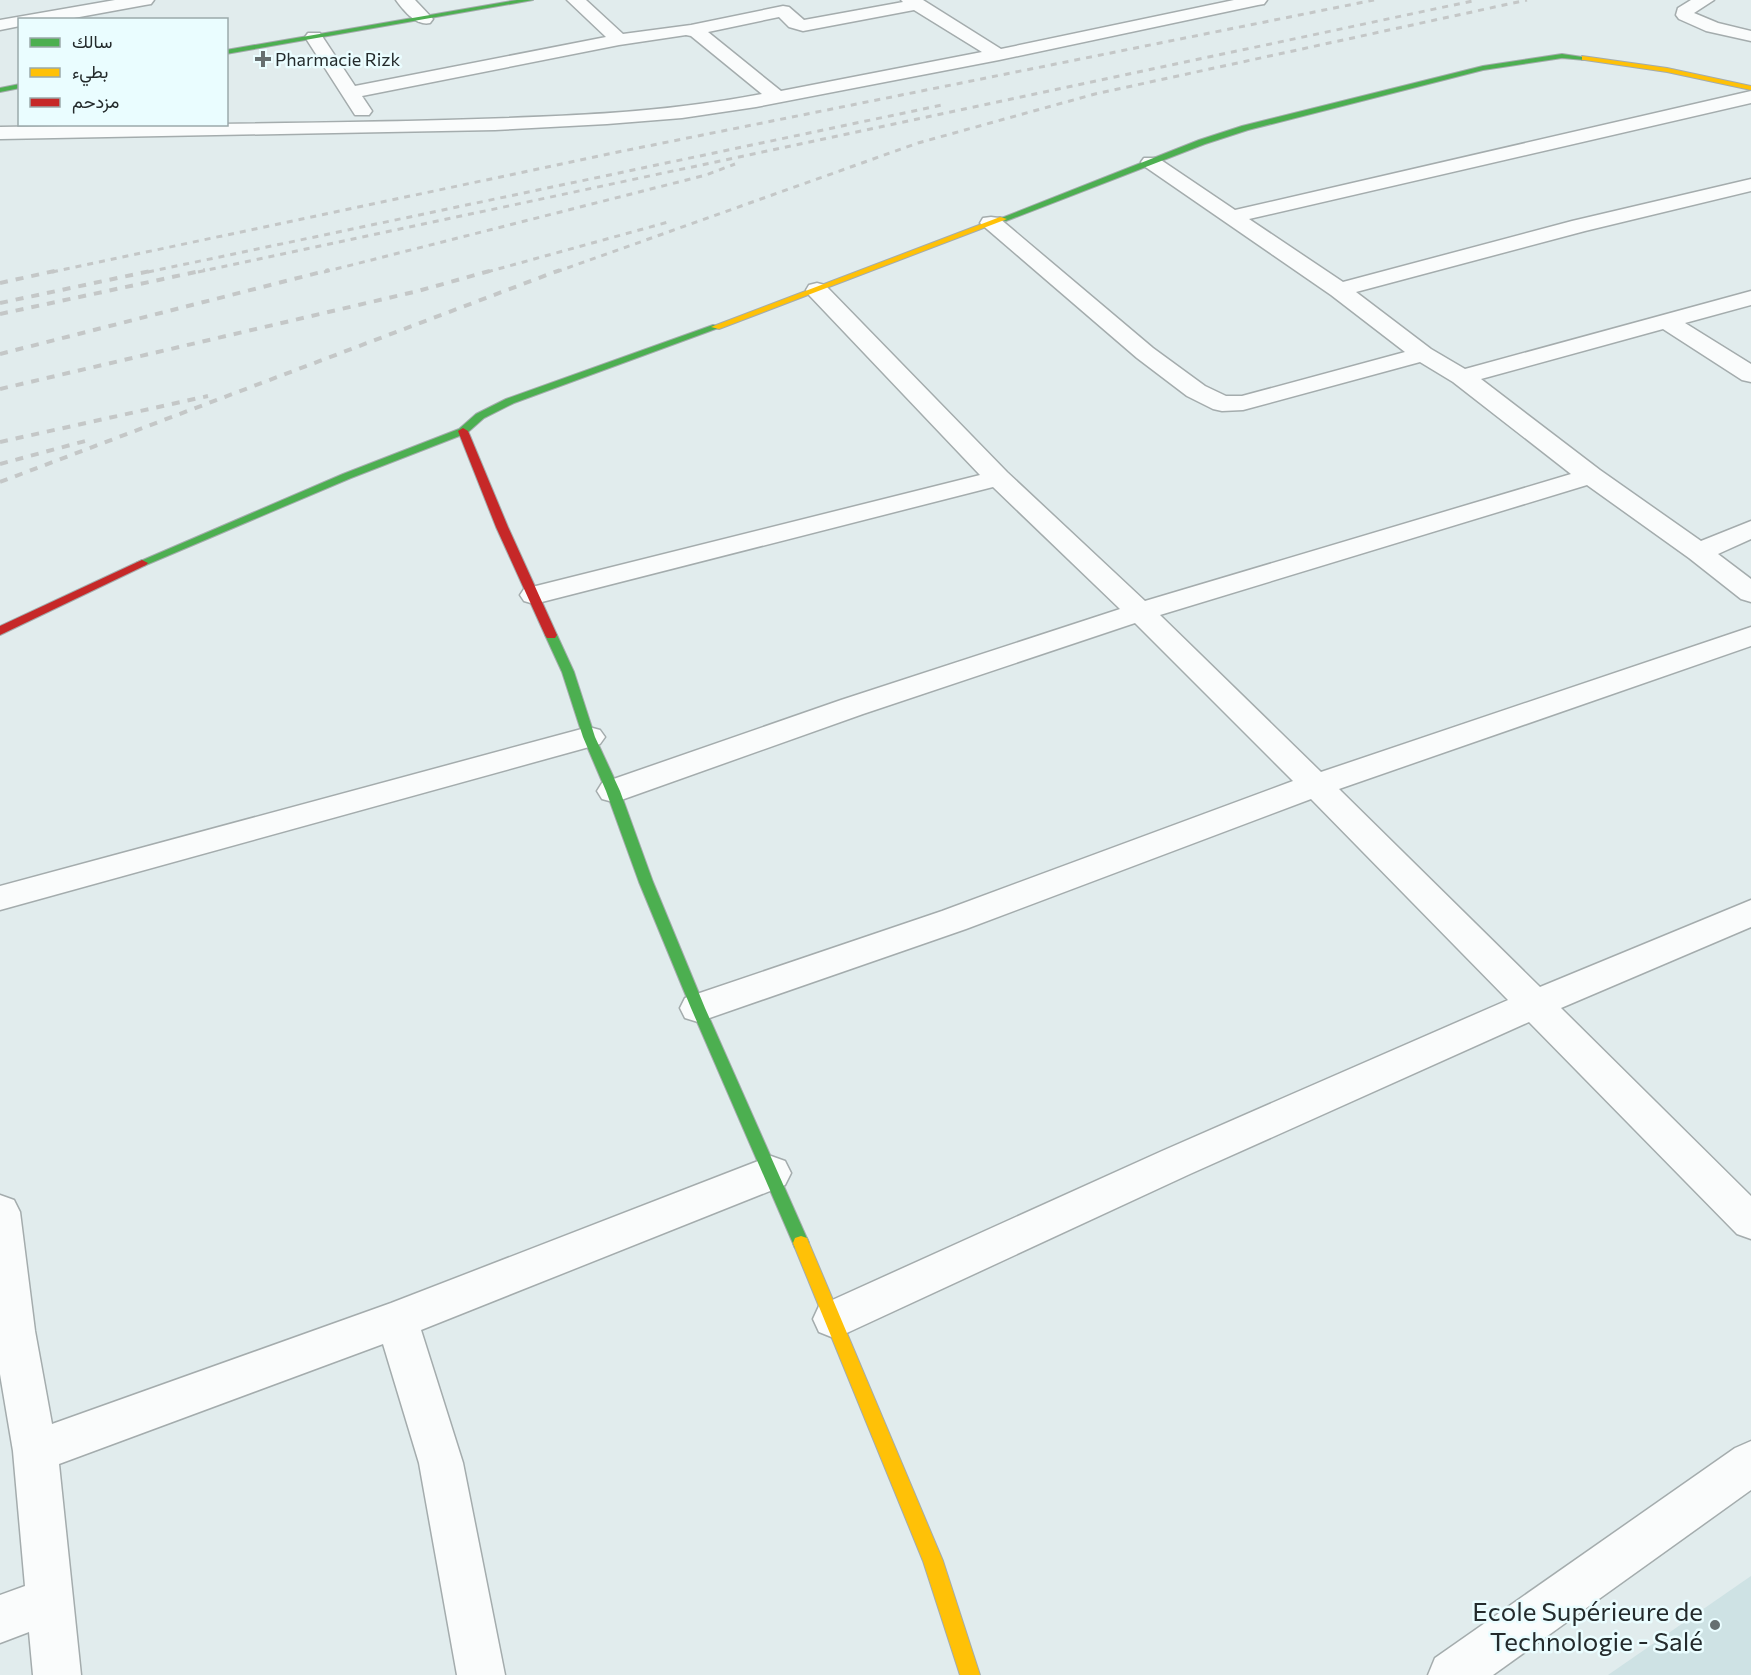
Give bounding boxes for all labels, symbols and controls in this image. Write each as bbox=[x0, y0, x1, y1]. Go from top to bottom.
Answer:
legend bbox=[18, 18, 228, 126]
text: سالك bbox=[72, 30, 112, 52]
place label: Pharmacie Rizk bbox=[275, 48, 400, 70]
marker: Pharmacie Rizk bbox=[256, 52, 270, 66]
text: بطيء bbox=[72, 60, 108, 87]
text: مزدحم bbox=[72, 90, 119, 114]
place label: Ecole Supérieure de Technologie - Salé bbox=[1472, 1595, 1703, 1656]
marker: Ecole Supérieure de Technologie - Salé bbox=[1708, 1618, 1722, 1632]

